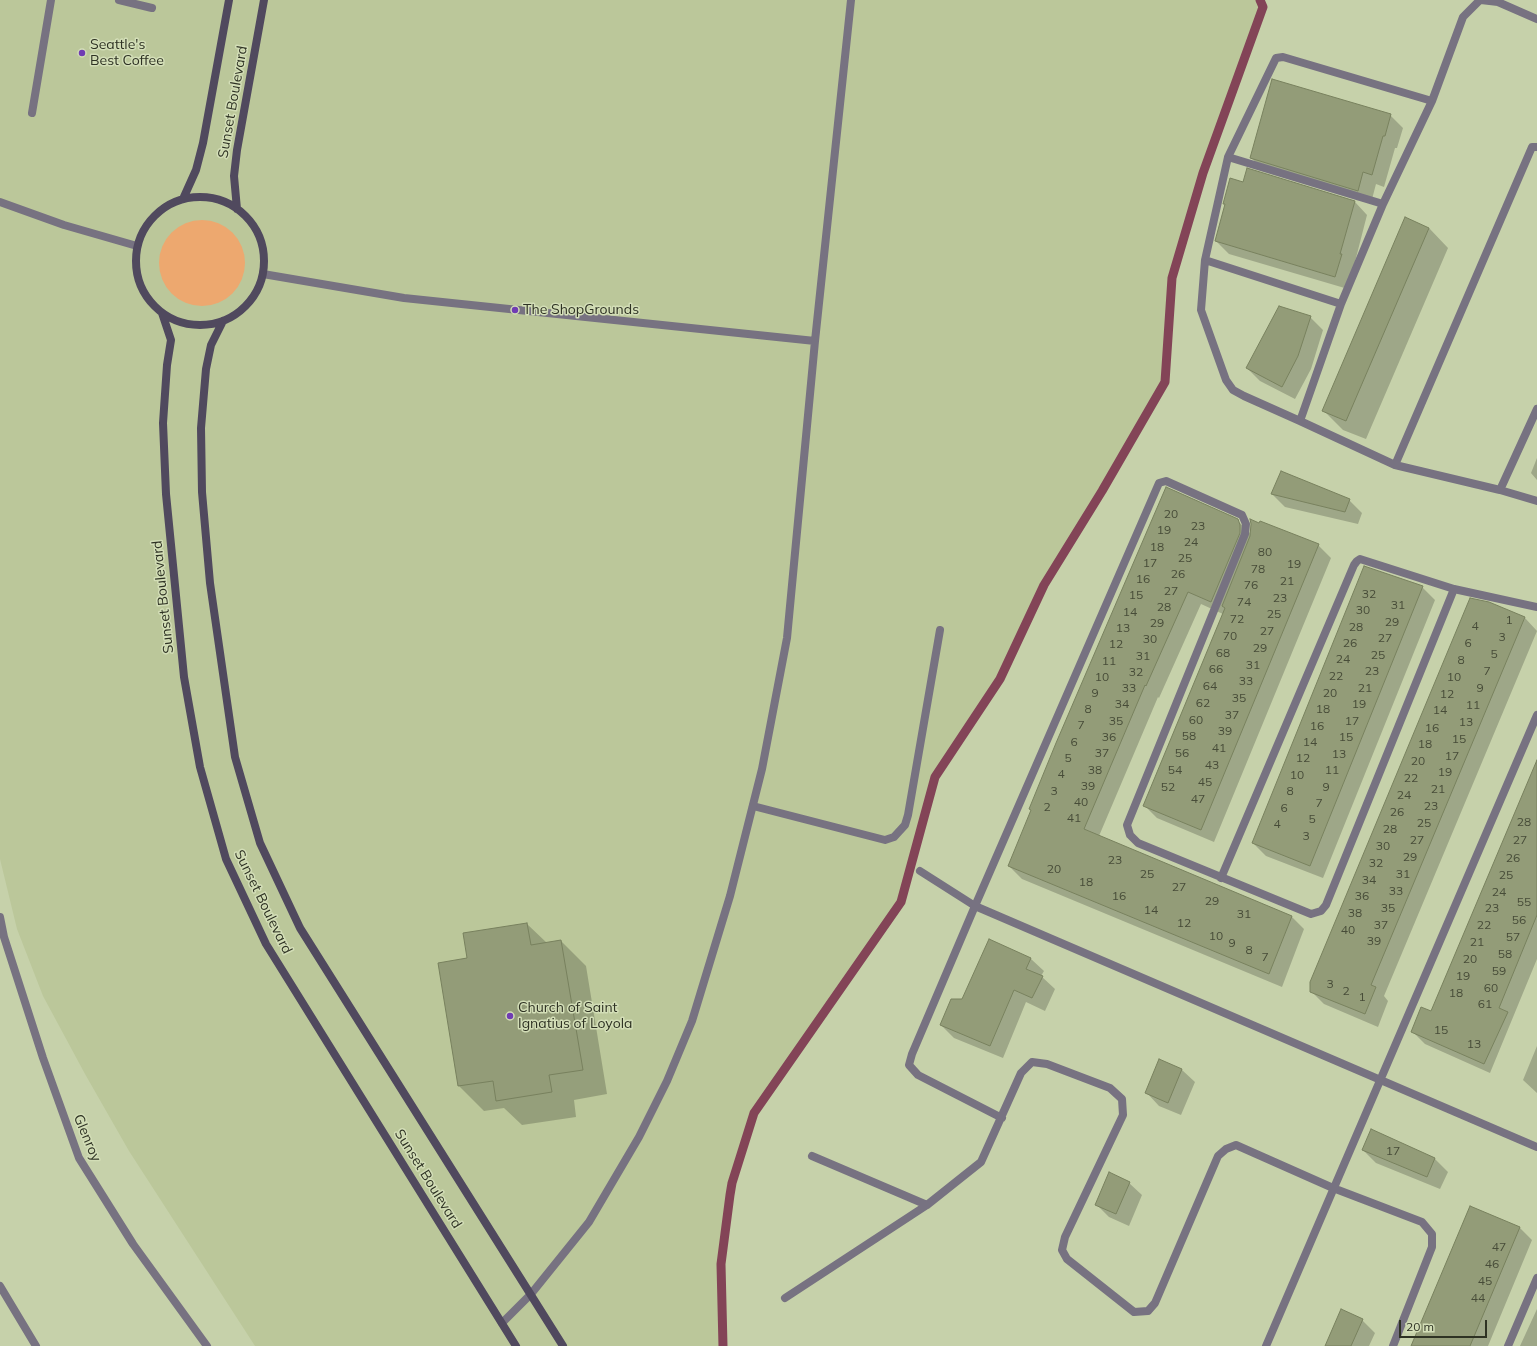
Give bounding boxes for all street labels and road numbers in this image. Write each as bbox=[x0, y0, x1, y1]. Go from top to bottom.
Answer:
street label: Sunset Boulevard bbox=[215, 45, 251, 159]
street label: Sunset Boulevard bbox=[149, 540, 177, 654]
street label: Sunset Boulevard bbox=[231, 847, 295, 957]
street label: Glenroy bbox=[70, 1112, 104, 1164]
street label: Sunset Boulevard bbox=[391, 1126, 465, 1232]

